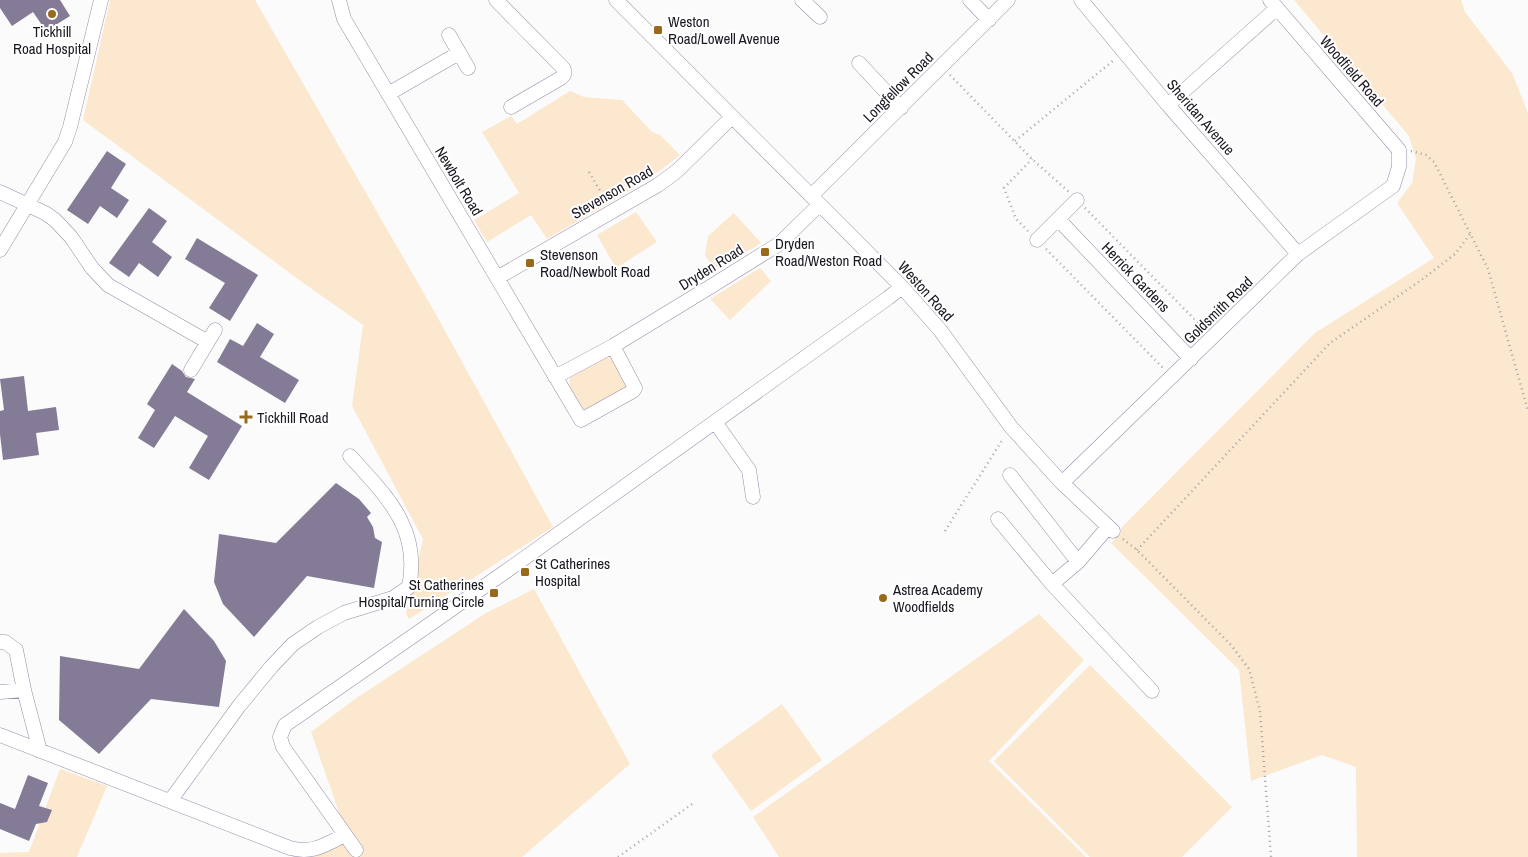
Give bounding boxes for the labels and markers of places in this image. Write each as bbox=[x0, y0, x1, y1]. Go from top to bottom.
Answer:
marker: Tickhill Road Hospital bbox=[46, 8, 58, 20]
place label: Weston Road/Lowell Avenue bbox=[668, 11, 780, 49]
place label: Tickhill Road Hospital bbox=[13, 21, 91, 59]
marker: Weston Road/Lowell Avenue bbox=[652, 24, 664, 36]
place label: Dryden Road/Weston Road bbox=[775, 233, 882, 271]
place label: Stevenson Road/Newbolt Road bbox=[540, 244, 650, 282]
marker: Dryden Road/Weston Road bbox=[759, 246, 771, 258]
marker: Stevenson Road/Newbolt Road bbox=[524, 257, 536, 269]
place label: Tickhill Road bbox=[257, 407, 329, 428]
marker: Tickhill Road bbox=[239, 410, 253, 424]
place label: St Catherines Hospital bbox=[535, 553, 610, 591]
marker: St Catherines Hospital bbox=[519, 566, 531, 578]
place label: St Catherines Hospital/Turning Circle bbox=[359, 574, 484, 612]
place label: Astrea Academy Woodfields bbox=[892, 579, 983, 617]
marker: St Catherines Hospital/Turning Circle bbox=[488, 587, 500, 599]
marker: Astrea Academy Woodfields bbox=[877, 592, 889, 604]

